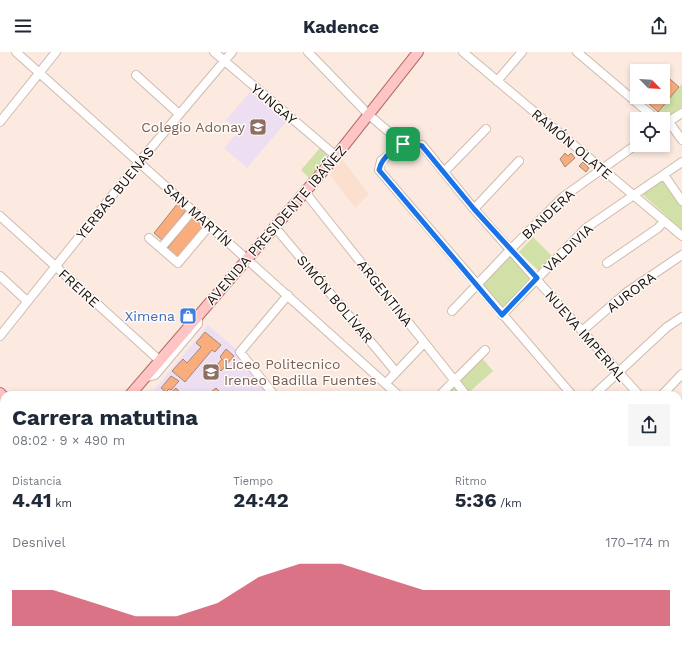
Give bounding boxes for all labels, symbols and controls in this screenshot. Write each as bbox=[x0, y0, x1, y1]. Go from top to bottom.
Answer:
icon: menu bbox=[12, 15, 34, 37]
icon: share bbox=[648, 15, 670, 37]
text: Kadence bbox=[303, 16, 379, 37]
north arrow bbox=[630, 64, 670, 104]
map controls bbox=[630, 64, 670, 152]
street label: YUNGAY bbox=[248, 80, 300, 128]
street label: RAMÓN OLATE bbox=[528, 106, 616, 182]
button: locate bbox=[630, 112, 670, 152]
school or university icon: Colegio Adonay bbox=[248, 117, 268, 137]
place label: Colegio Adonay bbox=[141, 119, 246, 135]
pin bbox=[386, 127, 420, 161]
icon: arrive bbox=[392, 133, 414, 155]
street label: AVENIDA PRESIDENTE IBÁÑEZ bbox=[202, 142, 350, 308]
street label: YERBAS BUENAS bbox=[73, 144, 157, 242]
street label: SAN MARTÍN bbox=[161, 180, 235, 250]
street label: BANDERA bbox=[518, 186, 578, 242]
street label: VALDIVIA bbox=[540, 221, 596, 275]
street label: SIMÓN BOLÍVAR bbox=[294, 252, 376, 346]
street label: ARGENTINA bbox=[354, 257, 416, 329]
street label: FREIRE bbox=[55, 266, 103, 310]
street label: AURORA bbox=[603, 268, 659, 316]
street label: NUEVA IMPERIAL bbox=[542, 287, 630, 385]
shop icon: Ximena bbox=[178, 306, 198, 326]
place label: Ximena bbox=[125, 308, 175, 324]
place label: Liceo Politecnico Ireneo Badilla Fuentes bbox=[224, 356, 377, 388]
school or university icon: Liceo Politecnico Ireneo Badilla Fuentes bbox=[201, 362, 221, 382]
button: share bbox=[628, 404, 670, 446]
text: Carrera matutina bbox=[12, 405, 198, 430]
text: 08:02 · 9 × 490 m bbox=[12, 433, 125, 448]
text: Distancia bbox=[12, 475, 62, 488]
text: Tiempo bbox=[233, 475, 273, 488]
text: Ritmo bbox=[455, 475, 487, 488]
text: 4.41 bbox=[12, 488, 52, 512]
text: 24:42 bbox=[233, 488, 289, 512]
text: 5:36 bbox=[455, 488, 497, 512]
text: km bbox=[52, 497, 72, 510]
text: /km bbox=[497, 497, 522, 510]
text: Desnivel bbox=[12, 535, 65, 550]
text: 170–174 m bbox=[605, 535, 670, 550]

